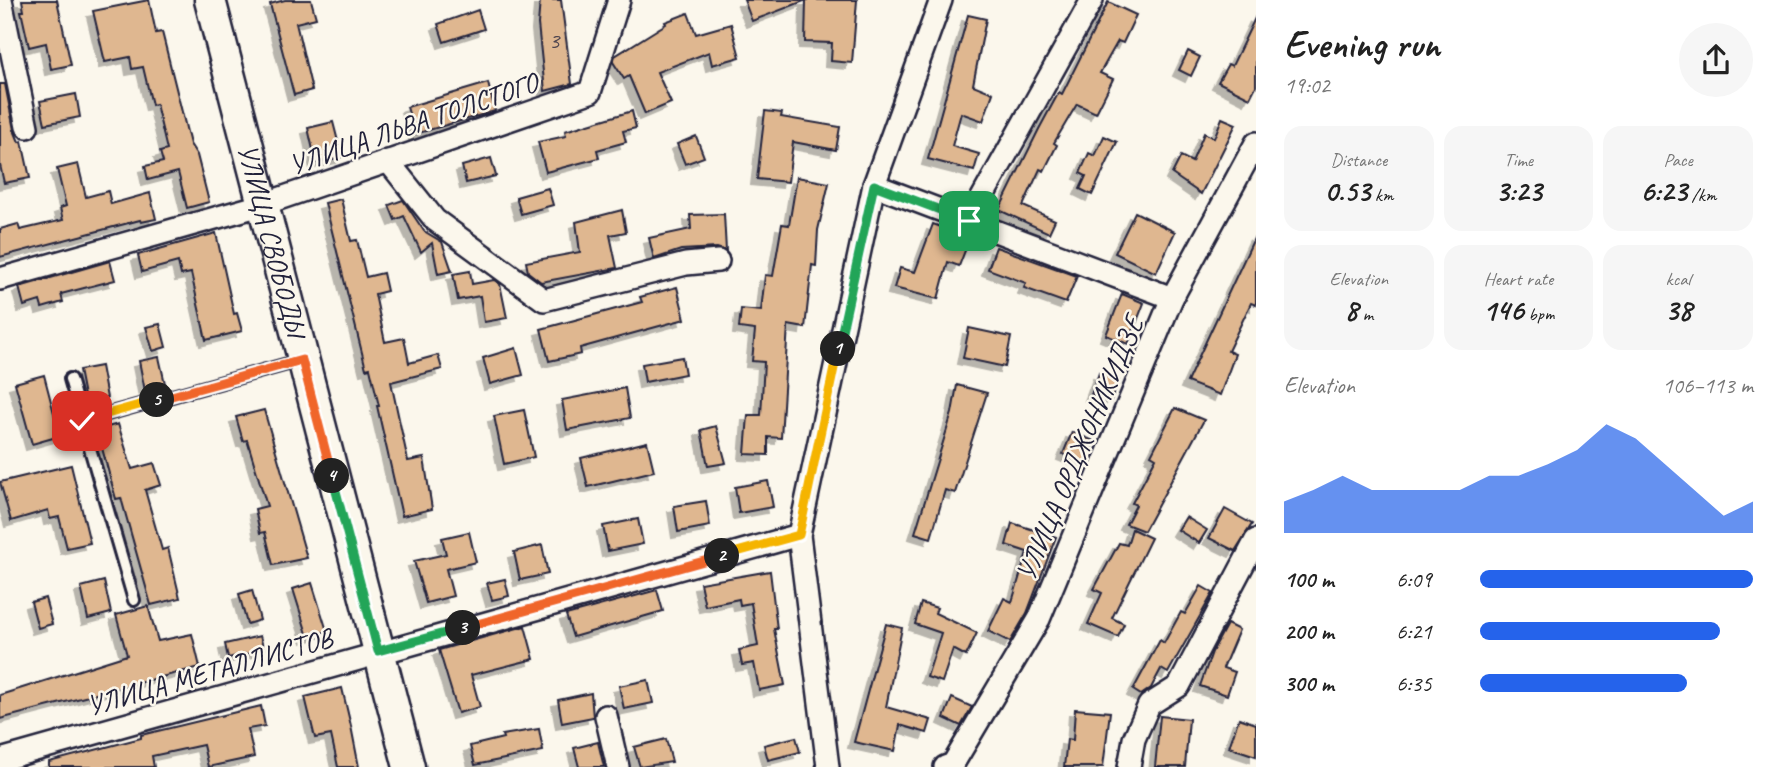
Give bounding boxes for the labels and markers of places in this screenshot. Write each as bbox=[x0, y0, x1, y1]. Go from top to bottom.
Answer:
pin bbox=[939, 191, 999, 251]
pin: 1 bbox=[820, 332, 856, 366]
pin: 5 bbox=[140, 382, 174, 418]
pin bbox=[52, 391, 112, 451]
pin: 4 bbox=[314, 458, 350, 494]
pin: 2 bbox=[704, 538, 740, 574]
pin: 3 bbox=[446, 610, 480, 646]

